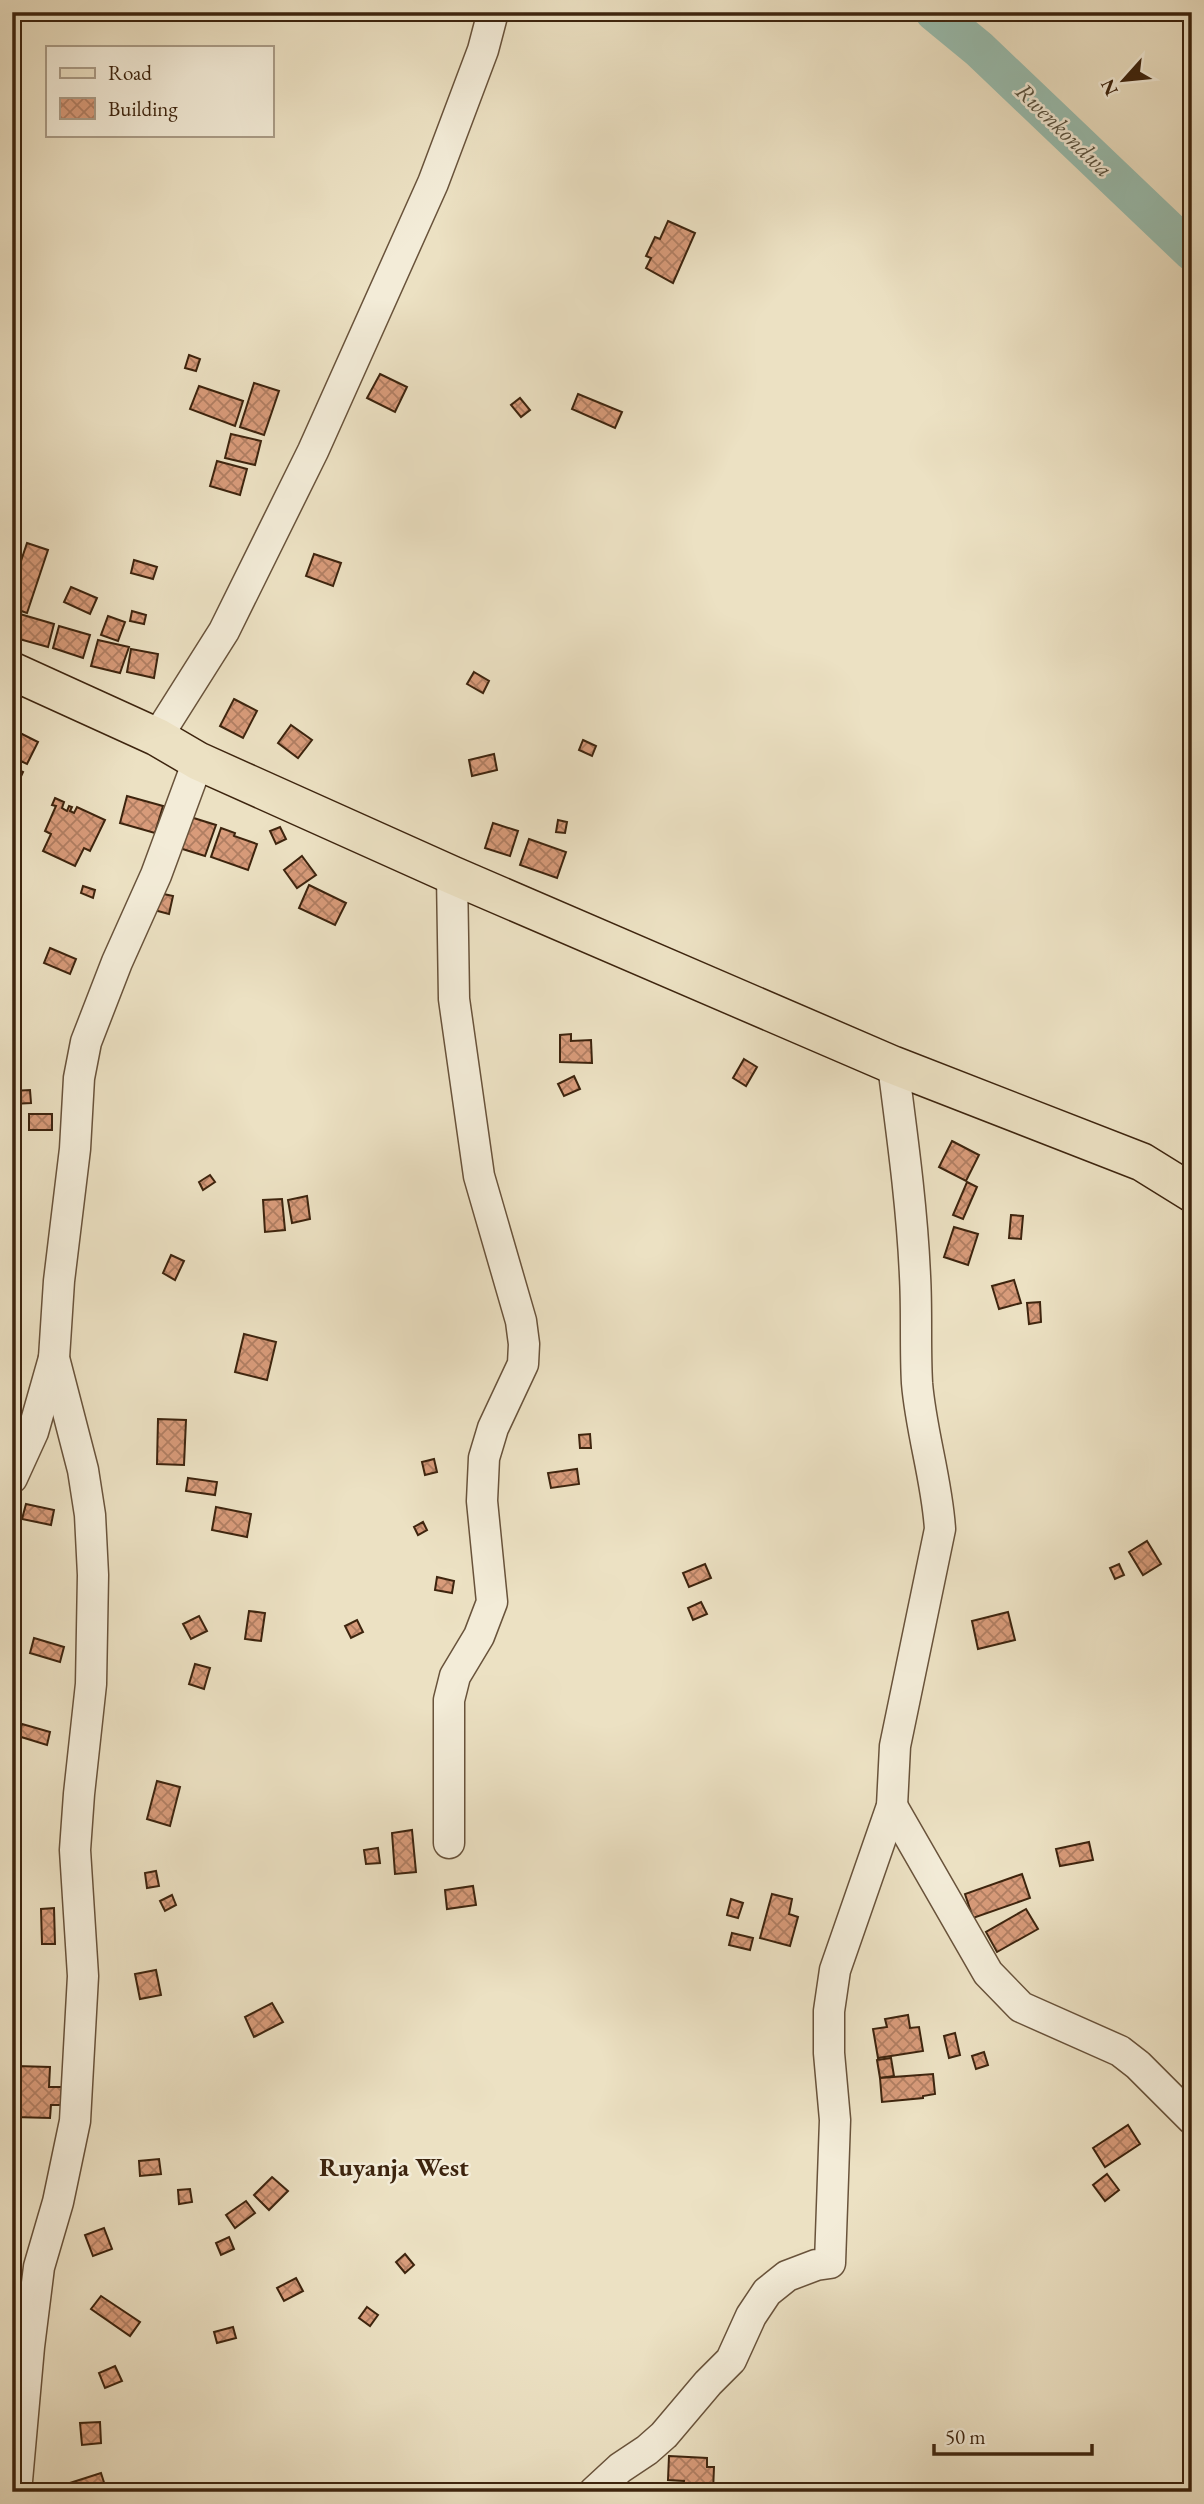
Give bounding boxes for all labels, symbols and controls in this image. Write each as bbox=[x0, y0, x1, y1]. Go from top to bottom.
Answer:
legend bbox=[46, 46, 273, 136]
north arrow bbox=[1088, 46, 1158, 116]
text: Road bbox=[108, 59, 152, 86]
text: N bbox=[1094, 74, 1124, 100]
water label: Rwenkondwa bbox=[1009, 76, 1120, 184]
text: Building bbox=[108, 95, 178, 122]
district label: Ruyanja West bbox=[319, 2150, 469, 2184]
scale bar bbox=[934, 2413, 1092, 2457]
text: 50 m bbox=[945, 2423, 986, 2450]

